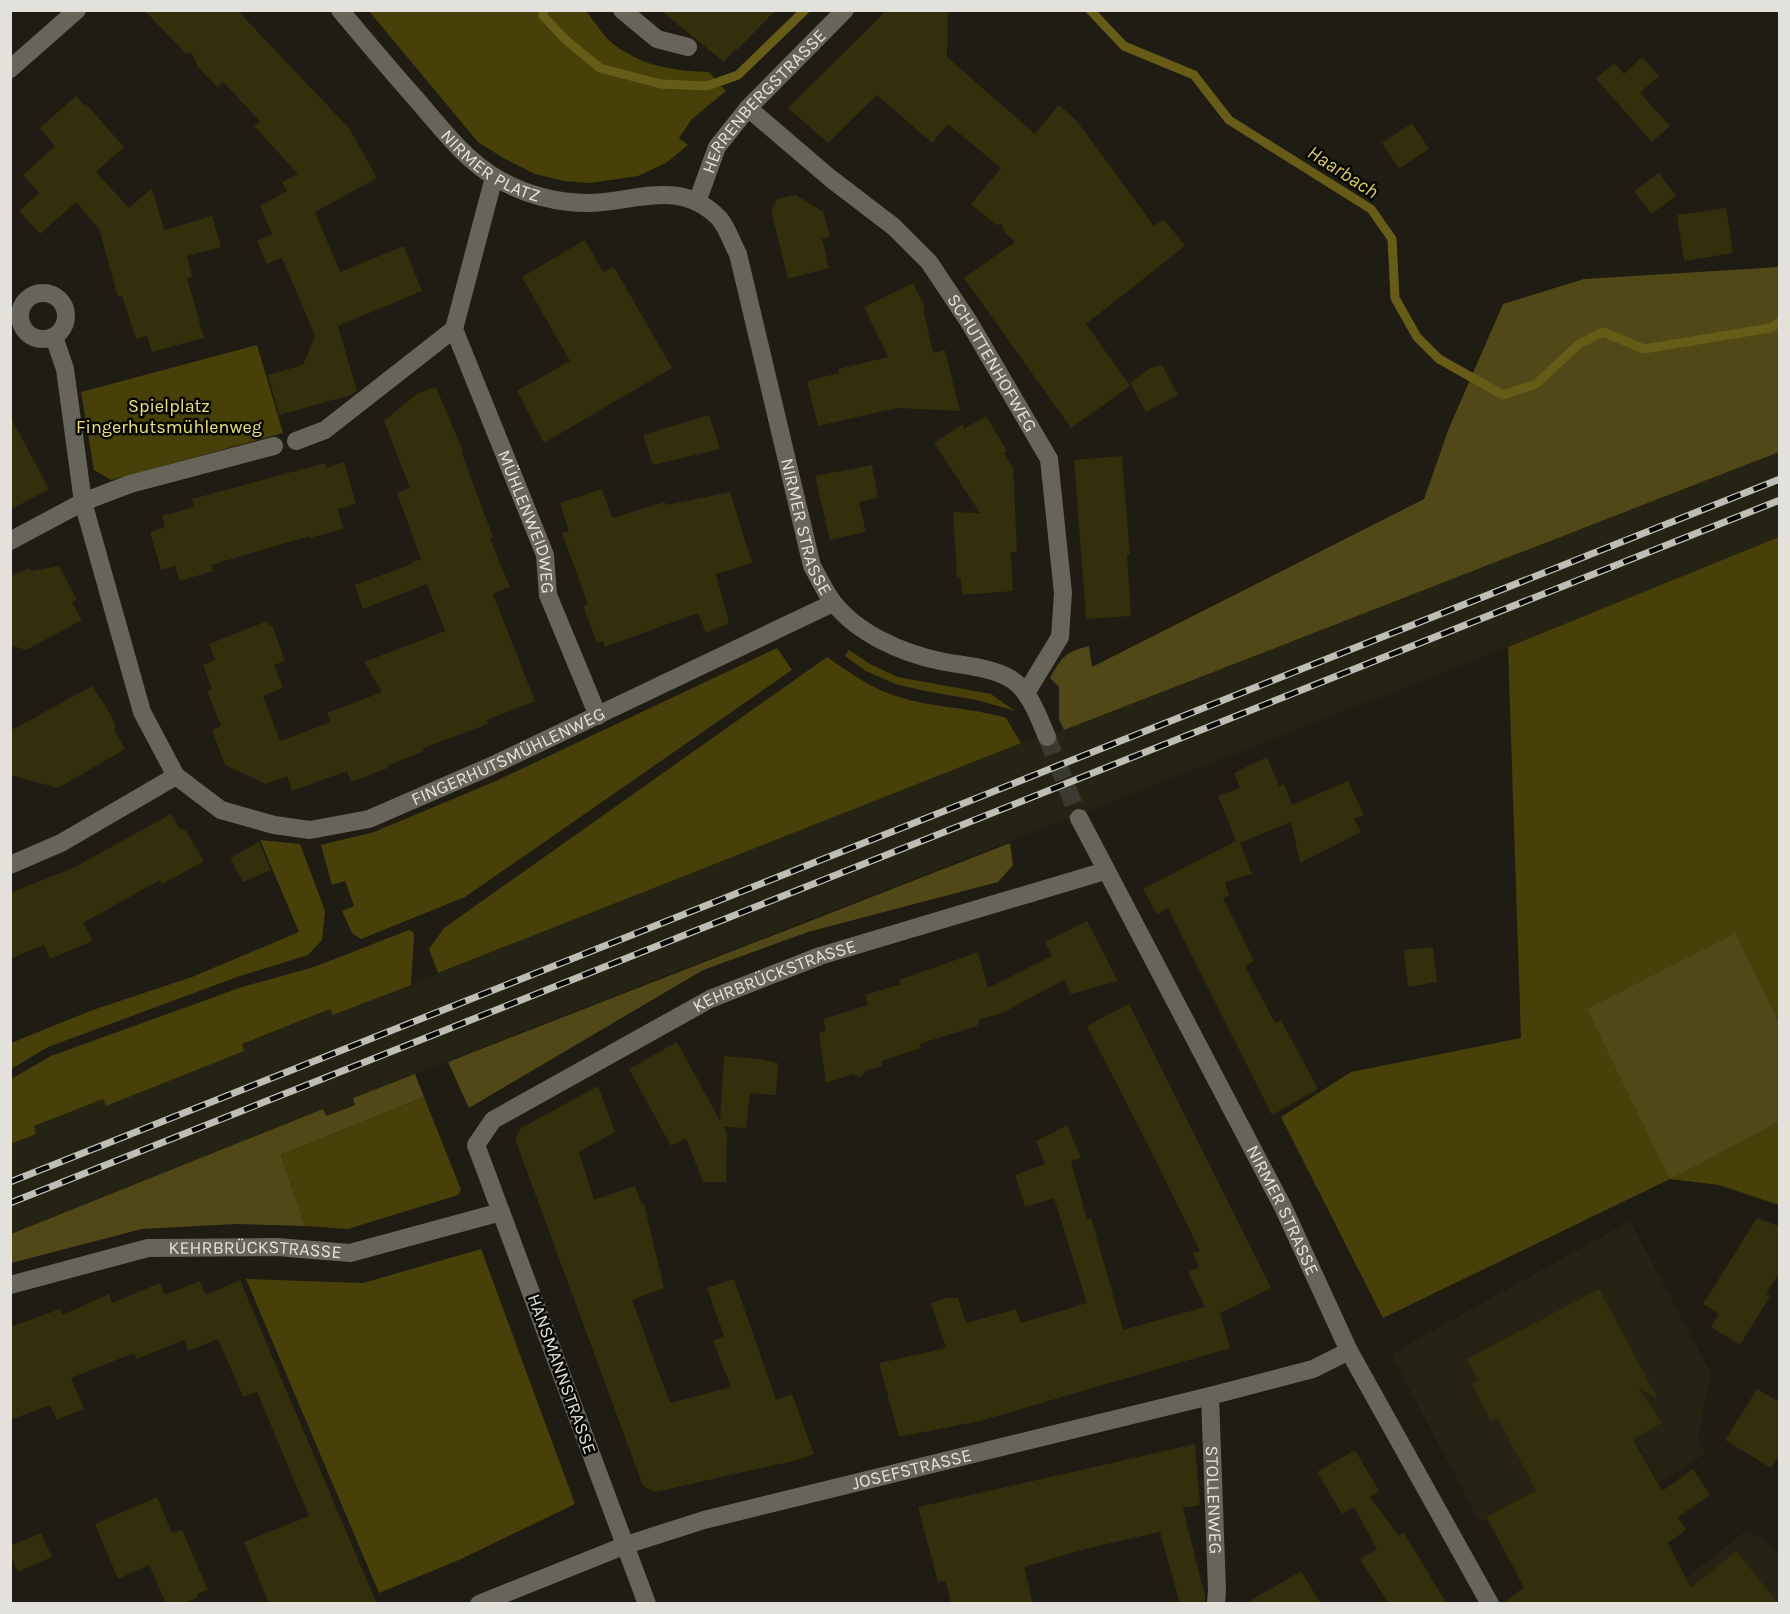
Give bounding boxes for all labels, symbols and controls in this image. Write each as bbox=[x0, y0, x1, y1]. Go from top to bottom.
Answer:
street label: HERRENBERGSTRASSE bbox=[697, 25, 831, 177]
street label: NIRMER PLATZ bbox=[436, 125, 543, 207]
water label: Haarbach bbox=[1303, 141, 1383, 203]
street label: SCHUTTENHOFWEG bbox=[942, 290, 1042, 436]
park label: Spielplatz Fingerhutsmühlenweg bbox=[76, 395, 262, 438]
street label: MÜHLENWEIDWEG bbox=[493, 447, 559, 594]
street label: NIRMER STRASSE bbox=[776, 456, 837, 599]
street label: FINGERHUTSMÜHLENWEG bbox=[408, 702, 609, 810]
street label: KEHRBRÜCKSTRASSE bbox=[689, 935, 859, 1017]
street label: NIRMER STRASSE bbox=[1242, 1141, 1324, 1279]
street label: KEHRBRÜCKSTRASSE bbox=[168, 1236, 342, 1263]
street label: HANSMANNSTRASSE bbox=[523, 1291, 601, 1457]
street label: JOSEFSTRASSE bbox=[849, 1444, 974, 1494]
street label: STOLLENWEG bbox=[1201, 1445, 1227, 1555]

